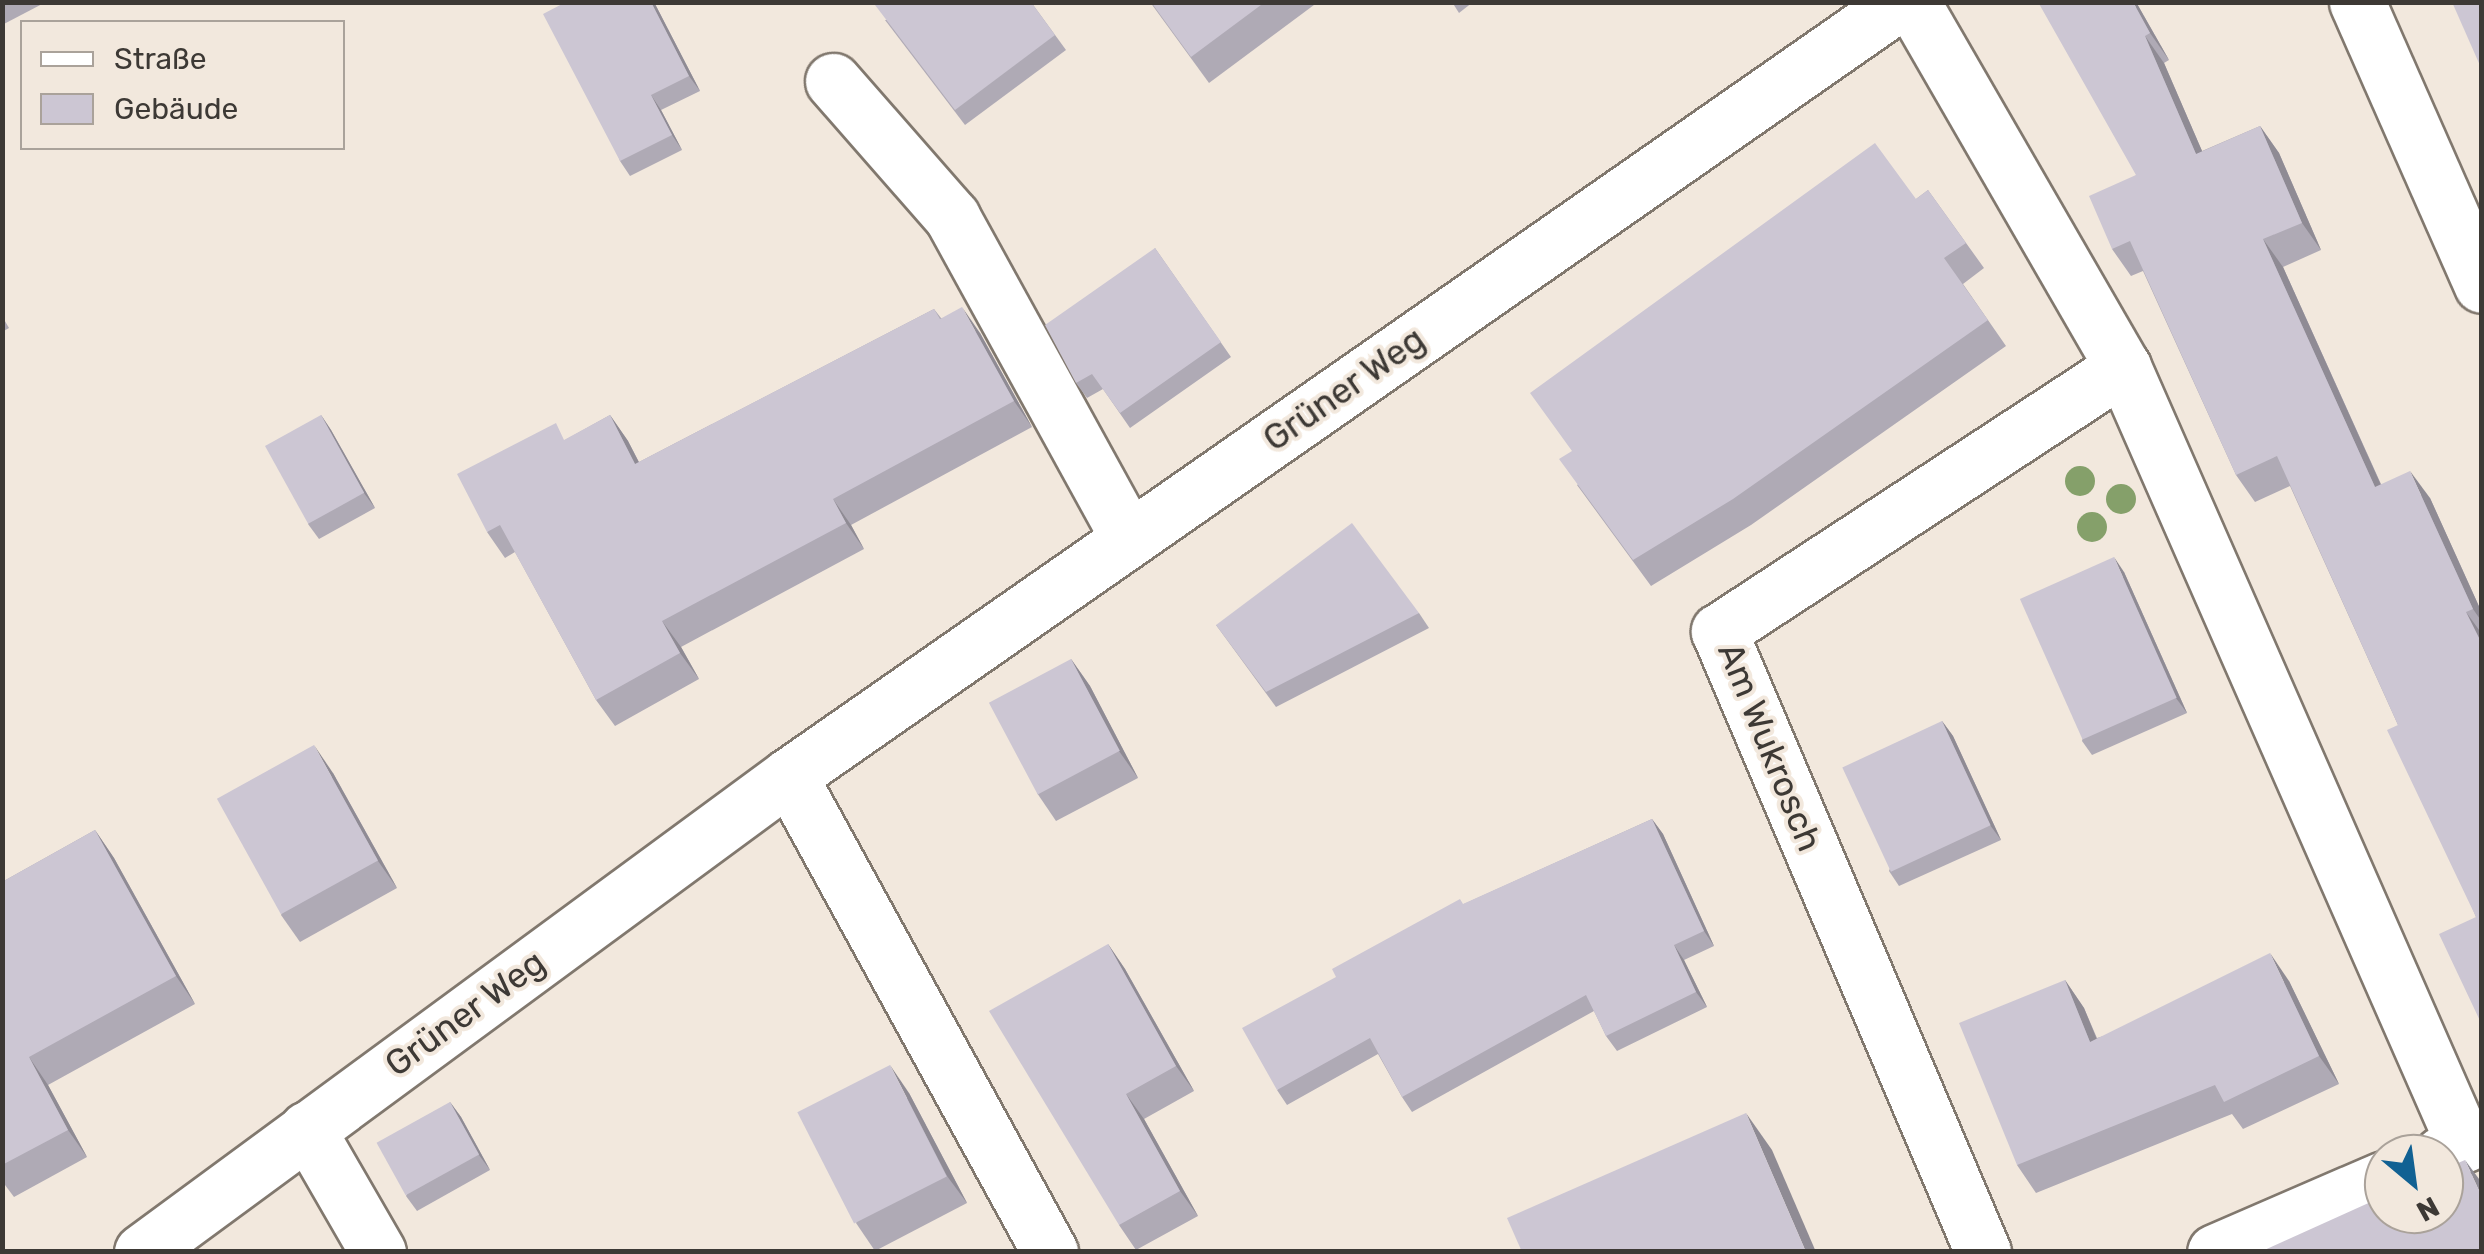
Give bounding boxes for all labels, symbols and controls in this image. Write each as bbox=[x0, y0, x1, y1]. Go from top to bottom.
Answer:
legend bbox=[20, 20, 345, 150]
text: Straße bbox=[114, 41, 207, 77]
text: Gebäude bbox=[114, 91, 238, 127]
street label: Grüner Weg bbox=[1255, 318, 1433, 460]
street label: Am Wukrosch bbox=[1709, 636, 1831, 858]
street label: Grüner Weg bbox=[376, 941, 554, 1085]
north arrow bbox=[2364, 1134, 2464, 1234]
text: N bbox=[2411, 1190, 2445, 1228]

